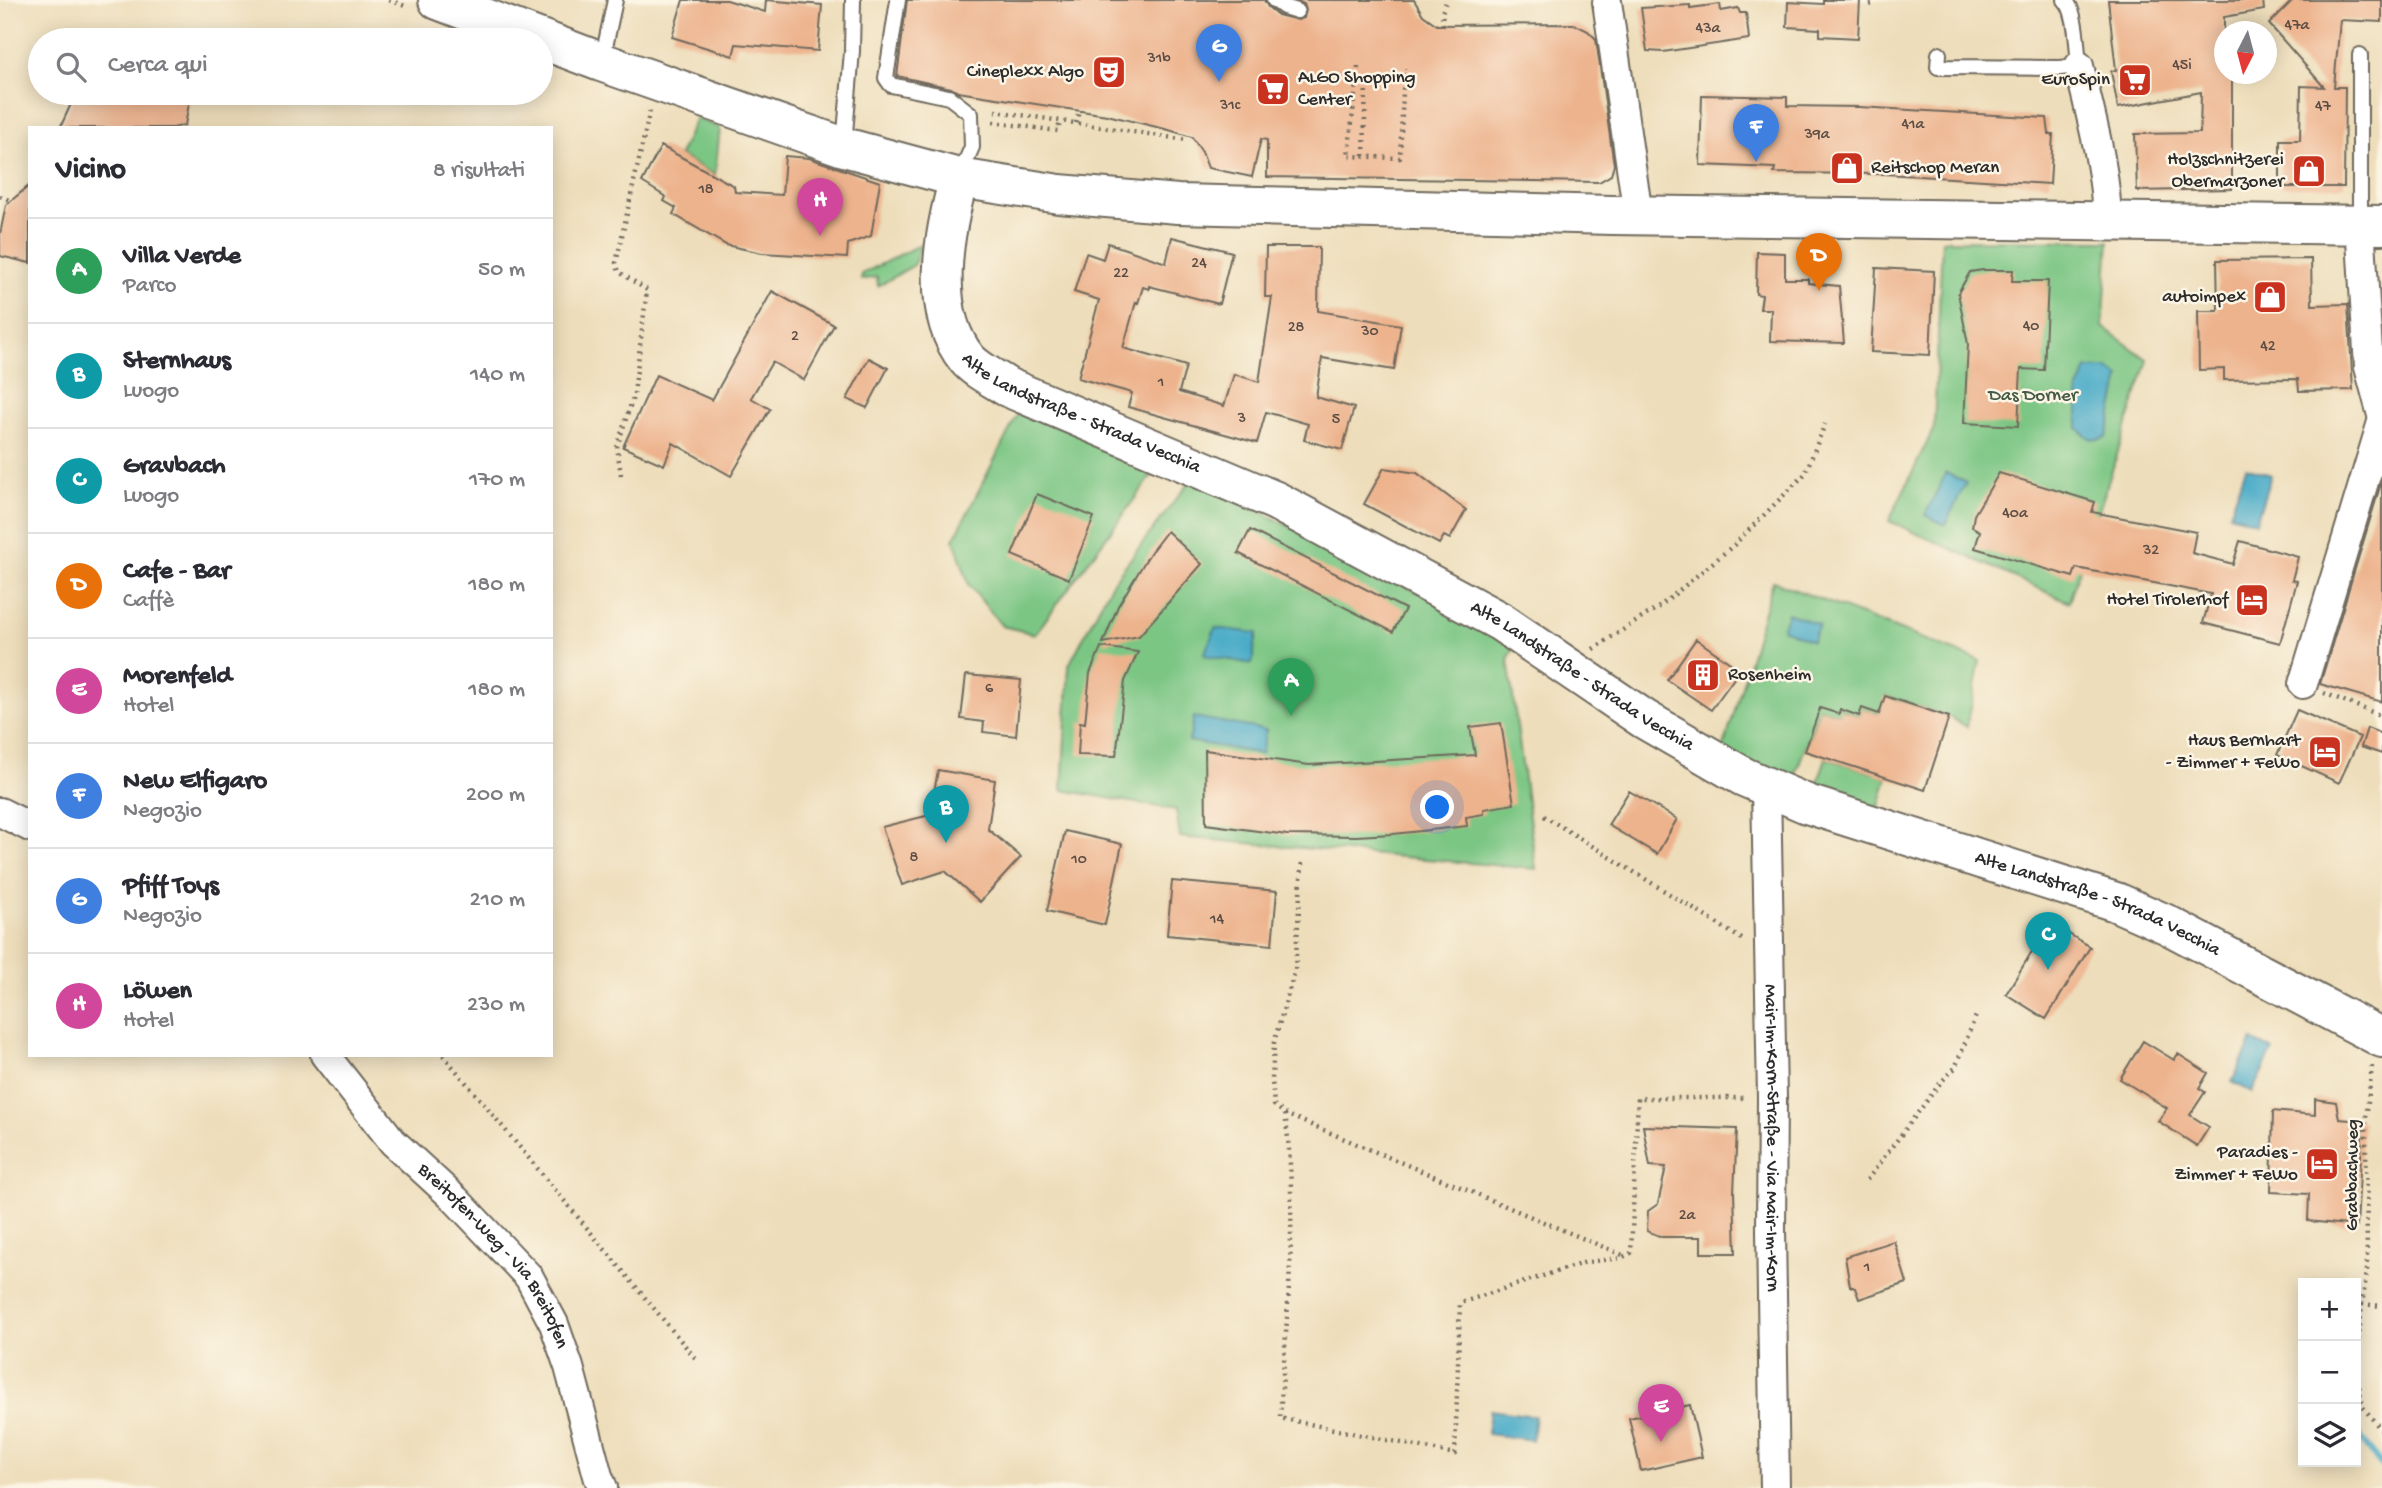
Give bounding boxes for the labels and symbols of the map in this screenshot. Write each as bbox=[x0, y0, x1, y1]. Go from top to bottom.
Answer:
house number: 47a bbox=[2285, 17, 2311, 36]
house number: 43a bbox=[1696, 20, 1721, 39]
north arrow bbox=[2214, 21, 2277, 84]
pin: G bbox=[1196, 24, 1242, 82]
house number: 31b bbox=[1146, 50, 1171, 69]
theatre icon: Cineplexx Algo bbox=[1090, 53, 1128, 91]
house number: 45i bbox=[2172, 57, 2192, 76]
place label: Cineplexx Algo bbox=[967, 61, 1084, 84]
supermarket icon: EuroSpin bbox=[2116, 61, 2154, 99]
place label: ALGO Shopping Center bbox=[1298, 67, 1416, 112]
place label: EuroSpin bbox=[2041, 69, 2110, 92]
supermarket icon: ALGO Shopping Center bbox=[1254, 70, 1292, 108]
house number: 31c bbox=[1219, 97, 1241, 116]
house number: 47 bbox=[2315, 98, 2332, 117]
pin: F bbox=[1733, 104, 1779, 162]
house number: 41a bbox=[1902, 116, 1926, 135]
house number: 39a bbox=[1803, 126, 1831, 145]
shop icon: Reitschop Meran bbox=[1828, 149, 1866, 187]
place label: Holzschnitzerei Obermarzoner bbox=[2167, 149, 2286, 194]
shop icon: Holzschnitzerei Obermarzoner bbox=[2290, 152, 2328, 190]
place label: Reitschop Meran bbox=[1871, 157, 1999, 180]
pin: H bbox=[797, 178, 843, 236]
house number: 18 bbox=[697, 181, 714, 200]
pin: D bbox=[1796, 233, 1842, 291]
house number: 24 bbox=[1191, 255, 1207, 274]
house number: 22 bbox=[1113, 265, 1129, 284]
shop icon: autoimpex bbox=[2251, 278, 2289, 316]
place label: autoimpex bbox=[2162, 286, 2246, 309]
house number: 40 bbox=[2023, 318, 2039, 337]
house number: 28 bbox=[1288, 319, 1305, 338]
house number: 30 bbox=[1360, 323, 1379, 342]
house number: 2 bbox=[791, 328, 799, 347]
house number: 42 bbox=[2260, 338, 2276, 357]
street label: Alte Landstraße - Strada Vecchia bbox=[956, 348, 1205, 480]
house number: 1 bbox=[1157, 374, 1164, 393]
park label: Das Dorner bbox=[1987, 385, 2080, 408]
house number: 3 bbox=[1237, 410, 1246, 429]
house number: 5 bbox=[1332, 411, 1340, 430]
house number: 40a bbox=[2002, 505, 2029, 524]
house number: 32 bbox=[2142, 542, 2159, 561]
hotel icon: Hotel Tirolerhof bbox=[2233, 581, 2271, 619]
place label: Hotel Tirolerhof bbox=[2106, 589, 2230, 612]
street label: Alte Landstraße - Strada Vecchia bbox=[1466, 596, 1699, 758]
building icon: Rosenheim bbox=[1684, 656, 1722, 694]
pin: A bbox=[1268, 658, 1314, 716]
place label: Rosenheim bbox=[1728, 664, 1812, 687]
house number: 6 bbox=[985, 680, 994, 699]
place label: Haus Bernhart - Zimmer + FeWo bbox=[2166, 730, 2302, 775]
hotel icon: Haus Bernhart - Zimmer + FeWo bbox=[2306, 733, 2344, 771]
pin: B bbox=[923, 785, 969, 843]
your location bbox=[1420, 790, 1454, 824]
street label: Alte Landstraße - Strada Vecchia bbox=[1972, 846, 2225, 963]
house number: 8 bbox=[910, 849, 919, 868]
house number: 10 bbox=[1070, 851, 1087, 870]
house number: 14 bbox=[1209, 911, 1224, 930]
pin: C bbox=[2025, 912, 2071, 970]
street label: Mair-Im-Korn-Straße - Via Mair-Im-Korn bbox=[1758, 984, 1784, 1292]
street label: Grabbachweg bbox=[2342, 1119, 2365, 1231]
place label: Paradies - Zimmer + FeWo bbox=[2174, 1142, 2298, 1187]
hotel icon: Paradies - Zimmer + FeWo bbox=[2303, 1145, 2341, 1183]
street label: Breitofen-Weg - Via Breitofen bbox=[412, 1158, 573, 1351]
house number: 2a bbox=[1679, 1207, 1696, 1226]
house number: 1 bbox=[1863, 1259, 1870, 1278]
pin: E bbox=[1638, 1384, 1684, 1442]

